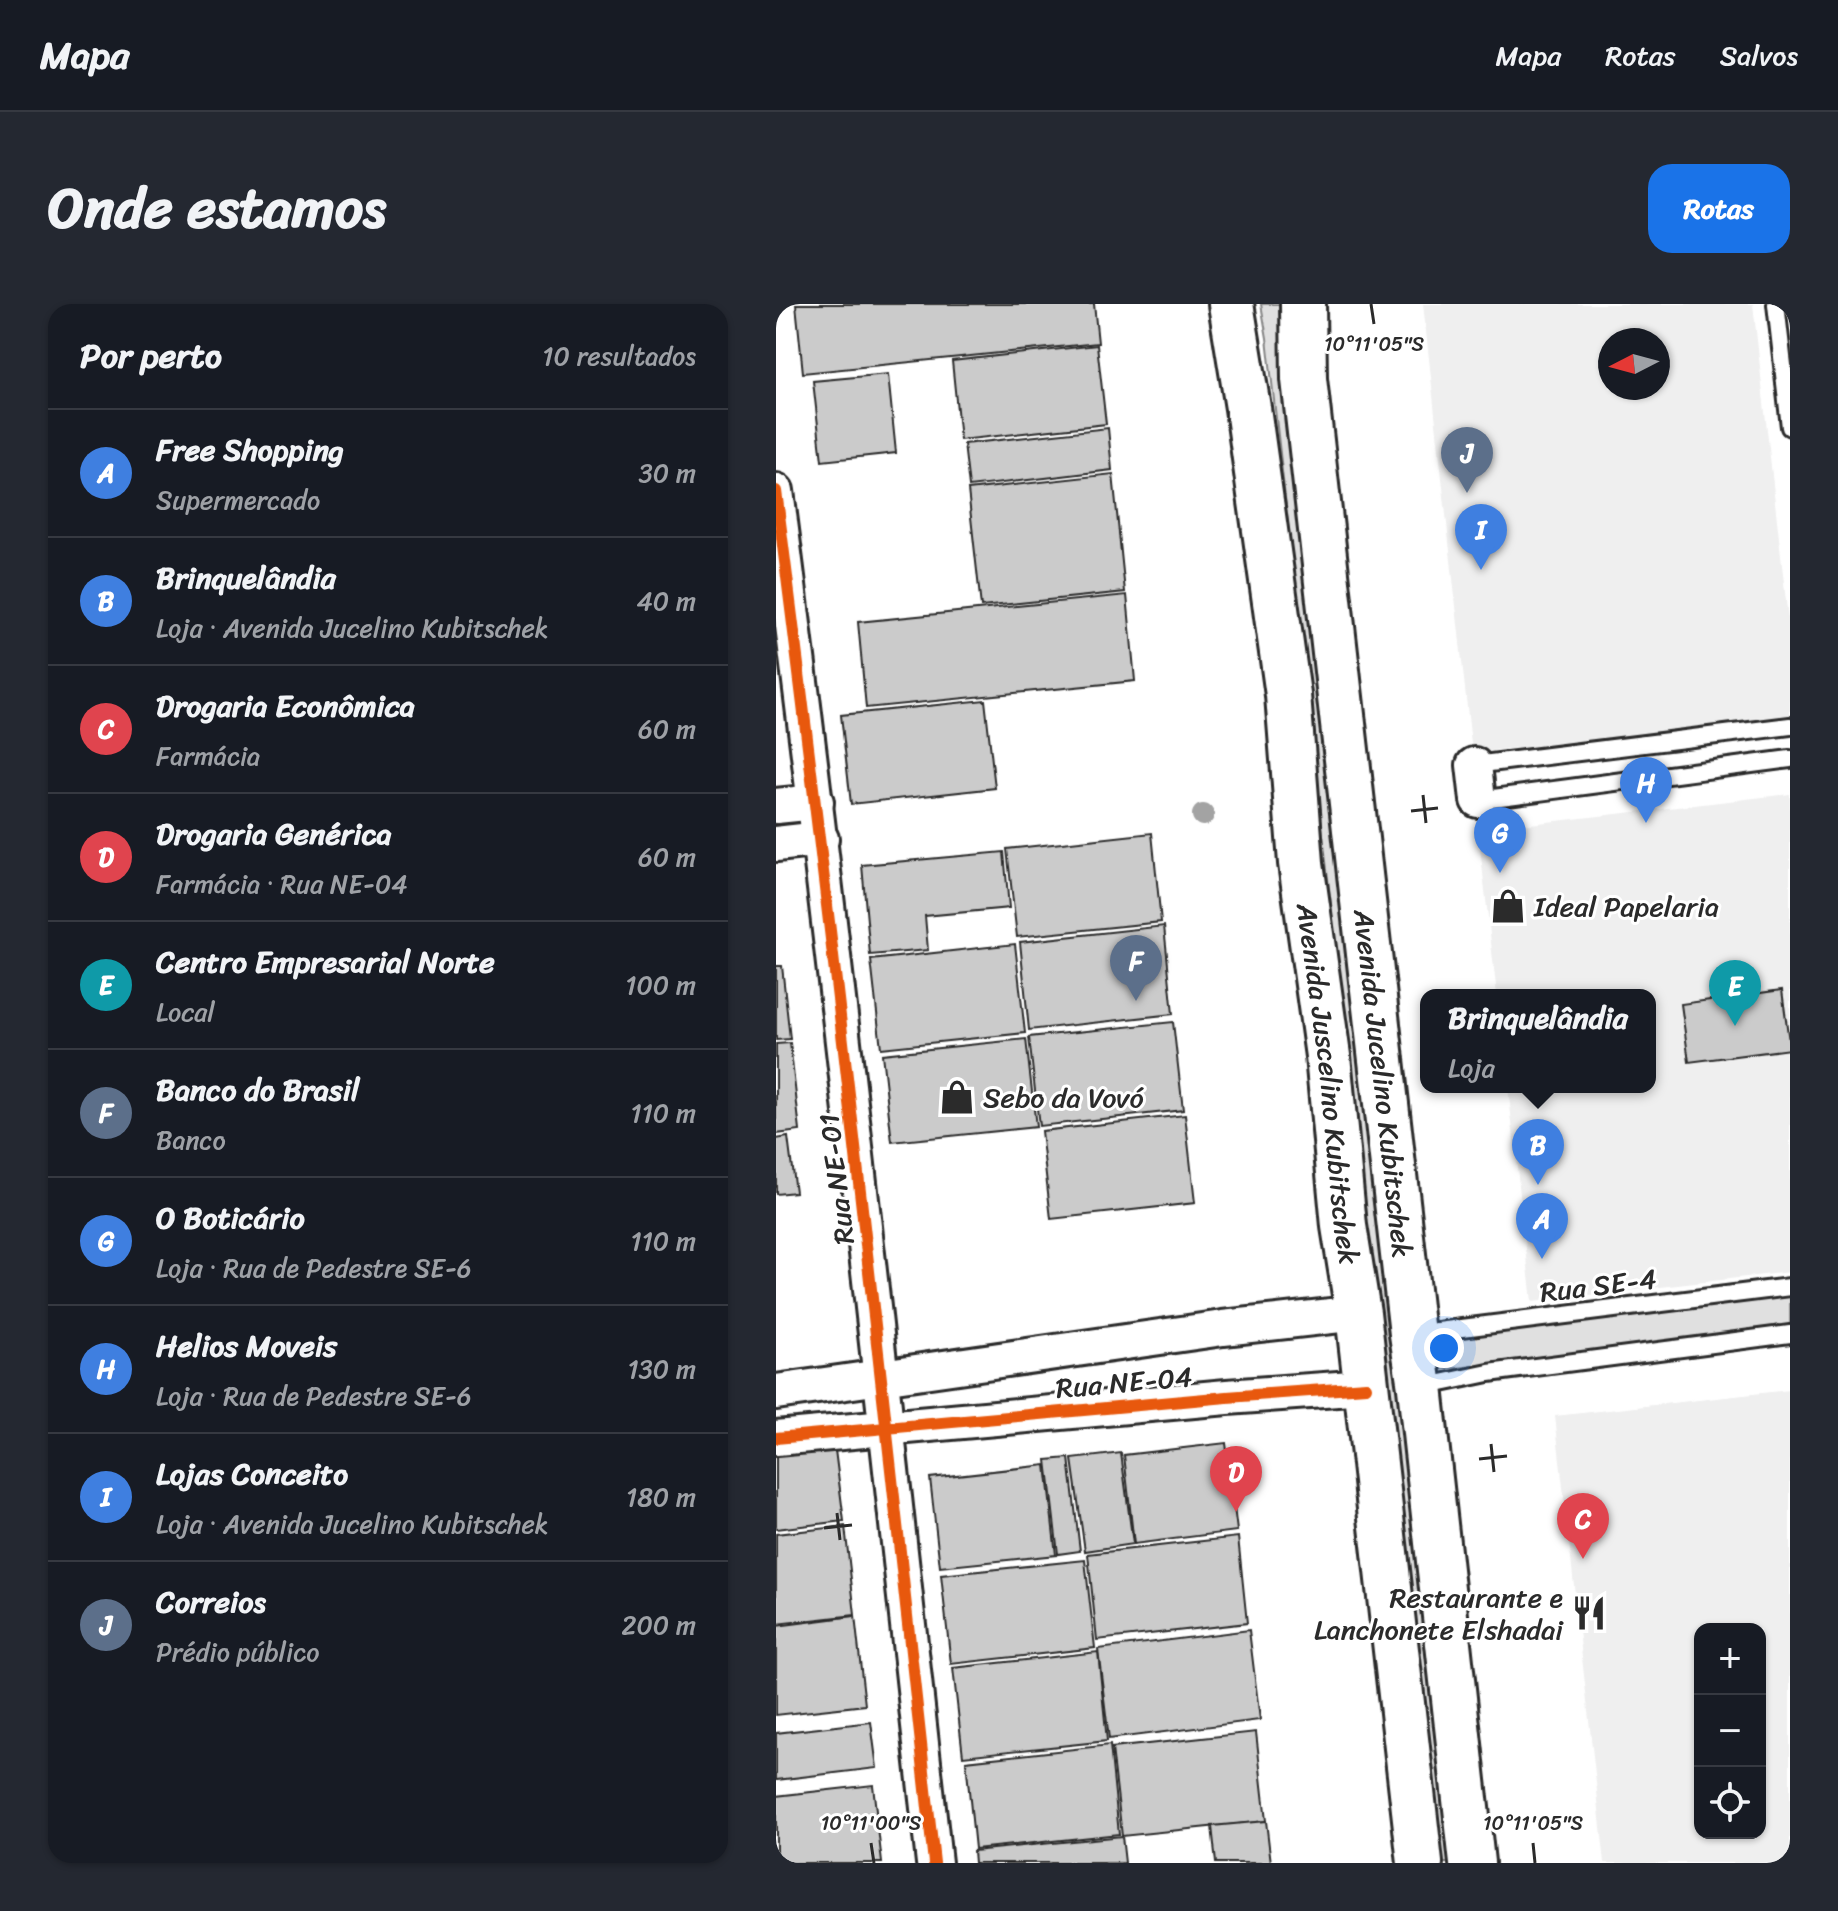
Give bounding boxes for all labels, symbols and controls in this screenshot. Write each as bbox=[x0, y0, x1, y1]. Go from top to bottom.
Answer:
text: Mapa bbox=[40, 22, 129, 89]
text: Mapa bbox=[1495, 31, 1561, 80]
text: Rotas bbox=[1605, 31, 1676, 80]
text: Salvos bbox=[1720, 31, 1798, 80]
text: Onde estamos bbox=[48, 159, 386, 258]
button: Rotas bbox=[1648, 164, 1790, 253]
text: Por perto bbox=[80, 326, 222, 386]
text: 10°11'05"S bbox=[1324, 327, 1424, 362]
north arrow bbox=[1598, 328, 1670, 400]
text: 10 resultados bbox=[542, 333, 696, 379]
text: Free Shopping bbox=[156, 423, 344, 477]
pin: J bbox=[1441, 427, 1493, 493]
text: A bbox=[97, 450, 115, 496]
text: 30 m bbox=[639, 450, 696, 496]
text: Supermercado bbox=[156, 477, 320, 523]
pin: I bbox=[1455, 504, 1507, 570]
text: Brinquelândia bbox=[156, 551, 336, 605]
text: B bbox=[98, 578, 114, 624]
text: 40 m bbox=[637, 578, 696, 624]
text: Loja · Avenida Jucelino Kubitschek bbox=[156, 605, 549, 651]
text: Drogaria Econômica bbox=[156, 679, 415, 733]
text: C bbox=[98, 706, 114, 752]
text: 60 m bbox=[638, 706, 696, 752]
text: Farmácia bbox=[156, 733, 260, 779]
pin: H bbox=[1620, 757, 1672, 823]
text: Drogaria Genérica bbox=[156, 807, 391, 861]
pin: G bbox=[1474, 807, 1526, 873]
text: D bbox=[98, 834, 114, 880]
text: 60 m bbox=[638, 834, 696, 880]
text: Farmácia · Rua NE-04 bbox=[156, 861, 408, 907]
place label: Ideal Papelaria bbox=[1533, 882, 1719, 931]
shop icon: Ideal Papelaria bbox=[1489, 887, 1527, 925]
street label: Avenida Juscelino Kubitschek bbox=[1282, 899, 1374, 1268]
street label: Avenida Jucelino Kubitschek bbox=[1339, 906, 1427, 1260]
text: Centro Empresarial Norte bbox=[156, 935, 495, 989]
pin: F bbox=[1110, 935, 1162, 1001]
pin: E bbox=[1709, 960, 1761, 1026]
text: E bbox=[99, 962, 113, 1008]
text: 100 m bbox=[625, 962, 696, 1008]
text: Local bbox=[156, 989, 215, 1035]
popup bbox=[1420, 989, 1656, 1093]
text: Brinquelândia bbox=[1448, 991, 1628, 1045]
text: Loja bbox=[1448, 1045, 1495, 1091]
text: Banco do Brasil bbox=[156, 1063, 360, 1117]
place label: Sebo da Vovó bbox=[983, 1073, 1144, 1122]
shop icon: Sebo da Vovó bbox=[938, 1078, 976, 1116]
text: F bbox=[99, 1090, 113, 1136]
text: 110 m bbox=[631, 1090, 696, 1136]
street label: Rua NE-01 bbox=[804, 1111, 869, 1247]
text: Banco bbox=[156, 1117, 226, 1163]
pin: B bbox=[1512, 1119, 1564, 1185]
text: O Boticário bbox=[156, 1191, 305, 1245]
pin: A bbox=[1516, 1193, 1568, 1259]
text: G bbox=[98, 1218, 114, 1264]
text: 110 m bbox=[631, 1218, 696, 1264]
text: Loja · Rua de Pedestre SE-6 bbox=[156, 1245, 472, 1291]
street label: Rua SE-4 bbox=[1537, 1254, 1659, 1317]
text: Helios Moveis bbox=[156, 1319, 337, 1373]
your location bbox=[1424, 1328, 1464, 1368]
text: H bbox=[97, 1346, 115, 1392]
text: 130 m bbox=[627, 1346, 696, 1392]
street label: Rua NE-04 bbox=[1054, 1352, 1194, 1413]
text: Loja · Rua de Pedestre SE-6 bbox=[156, 1373, 472, 1419]
pin: D bbox=[1210, 1446, 1262, 1512]
text: Lojas Conceito bbox=[156, 1447, 348, 1501]
text: I bbox=[101, 1474, 111, 1520]
text: 180 m bbox=[626, 1474, 696, 1520]
pin: C bbox=[1557, 1493, 1609, 1559]
text: Loja · Avenida Jucelino Kubitschek bbox=[156, 1501, 549, 1547]
place label: Restaurante e Lanchonete Elshadai bbox=[1314, 1573, 1564, 1654]
text: Correios bbox=[156, 1575, 266, 1629]
restaurant icon: Restaurante e Lanchonete Elshadai bbox=[1570, 1594, 1608, 1632]
text: J bbox=[100, 1602, 112, 1648]
text: 200 m bbox=[621, 1602, 696, 1648]
map controls bbox=[1694, 1623, 1766, 1839]
button: + bbox=[1694, 1623, 1766, 1695]
text: Prédio público bbox=[156, 1629, 319, 1675]
button: − bbox=[1694, 1695, 1766, 1767]
button: locate bbox=[1694, 1767, 1766, 1839]
text: 10°11'00"S bbox=[821, 1806, 922, 1841]
text: 10°11'05"S bbox=[1483, 1806, 1583, 1841]

